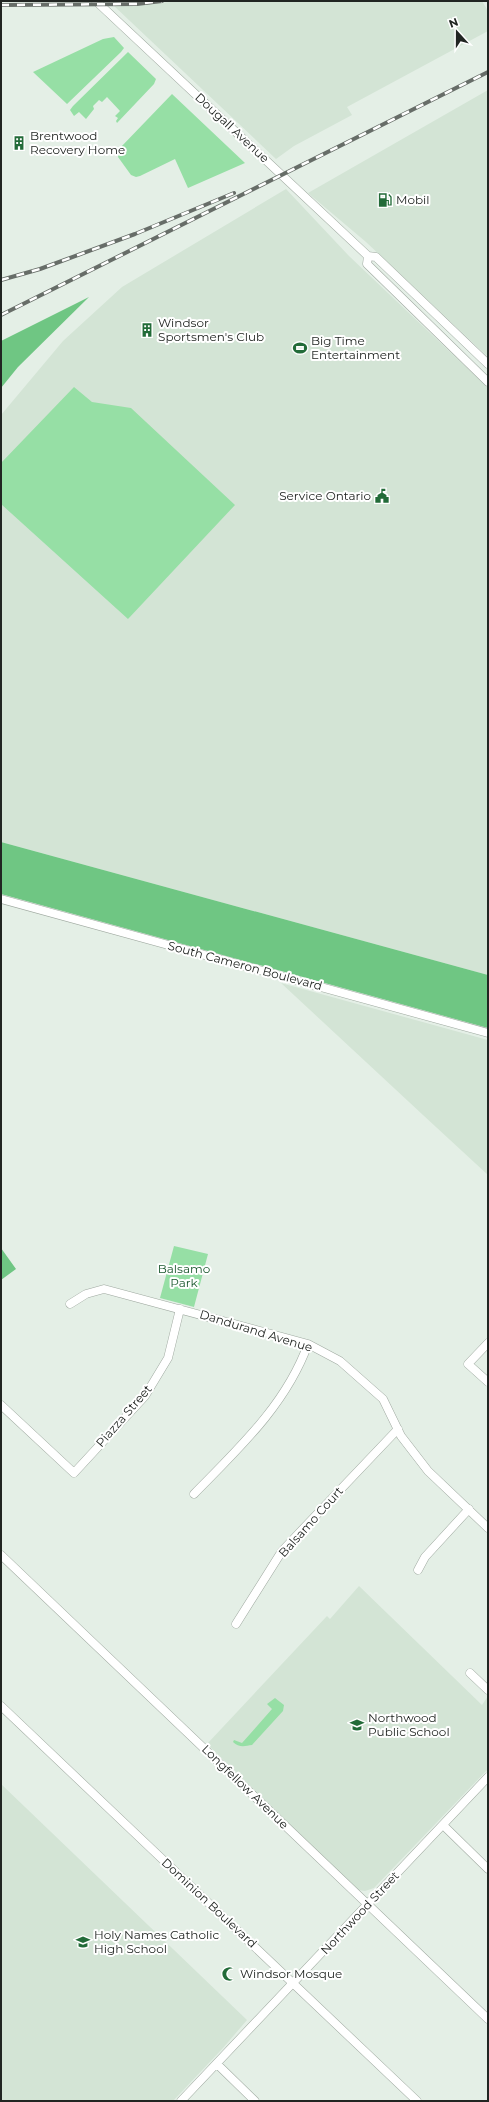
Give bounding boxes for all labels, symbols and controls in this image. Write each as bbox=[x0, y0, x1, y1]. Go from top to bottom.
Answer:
north arrow bbox=[437, 12, 477, 52]
text: N bbox=[447, 15, 460, 31]
street label: Dougall Avenue bbox=[192, 90, 272, 166]
place label: Brentwood Recovery Home bbox=[30, 128, 125, 157]
building icon: Brentwood Recovery Home bbox=[11, 135, 27, 151]
fuel station icon: Mobil bbox=[377, 192, 393, 208]
place label: Mobil bbox=[396, 192, 430, 207]
place label: Windsor Sportsmen's Club bbox=[158, 315, 264, 344]
building icon: Windsor Sportsmen's Club bbox=[139, 322, 155, 338]
place label: Big Time Entertainment bbox=[311, 333, 400, 362]
sports icon: Big Time Entertainment bbox=[292, 340, 308, 356]
place label: Service Ontario bbox=[279, 488, 371, 503]
public building icon: Service Ontario bbox=[374, 488, 390, 504]
street label: South Cameron Boulevard bbox=[166, 938, 324, 993]
park label: Balsamo Park bbox=[158, 1261, 210, 1290]
street label: Dandurand Avenue bbox=[198, 1306, 314, 1355]
street label: Piazza Street bbox=[92, 1381, 155, 1450]
street label: Balsamo Court bbox=[275, 1483, 346, 1560]
place label: Northwood Public School bbox=[368, 1710, 450, 1739]
school or university icon: Northwood Public School bbox=[349, 1717, 365, 1733]
street label: Longfellow Avenue bbox=[199, 1741, 292, 1832]
street label: Dominion Boulevard bbox=[159, 1855, 260, 1951]
street label: Northwood Street bbox=[317, 1868, 402, 1957]
place label: Holy Names Catholic High School bbox=[94, 1927, 219, 1956]
school or university icon: Holy Names Catholic High School bbox=[75, 1934, 91, 1950]
mosque icon: Windsor Mosque bbox=[221, 1966, 237, 1982]
place label: Windsor Mosque bbox=[240, 1966, 342, 1981]

